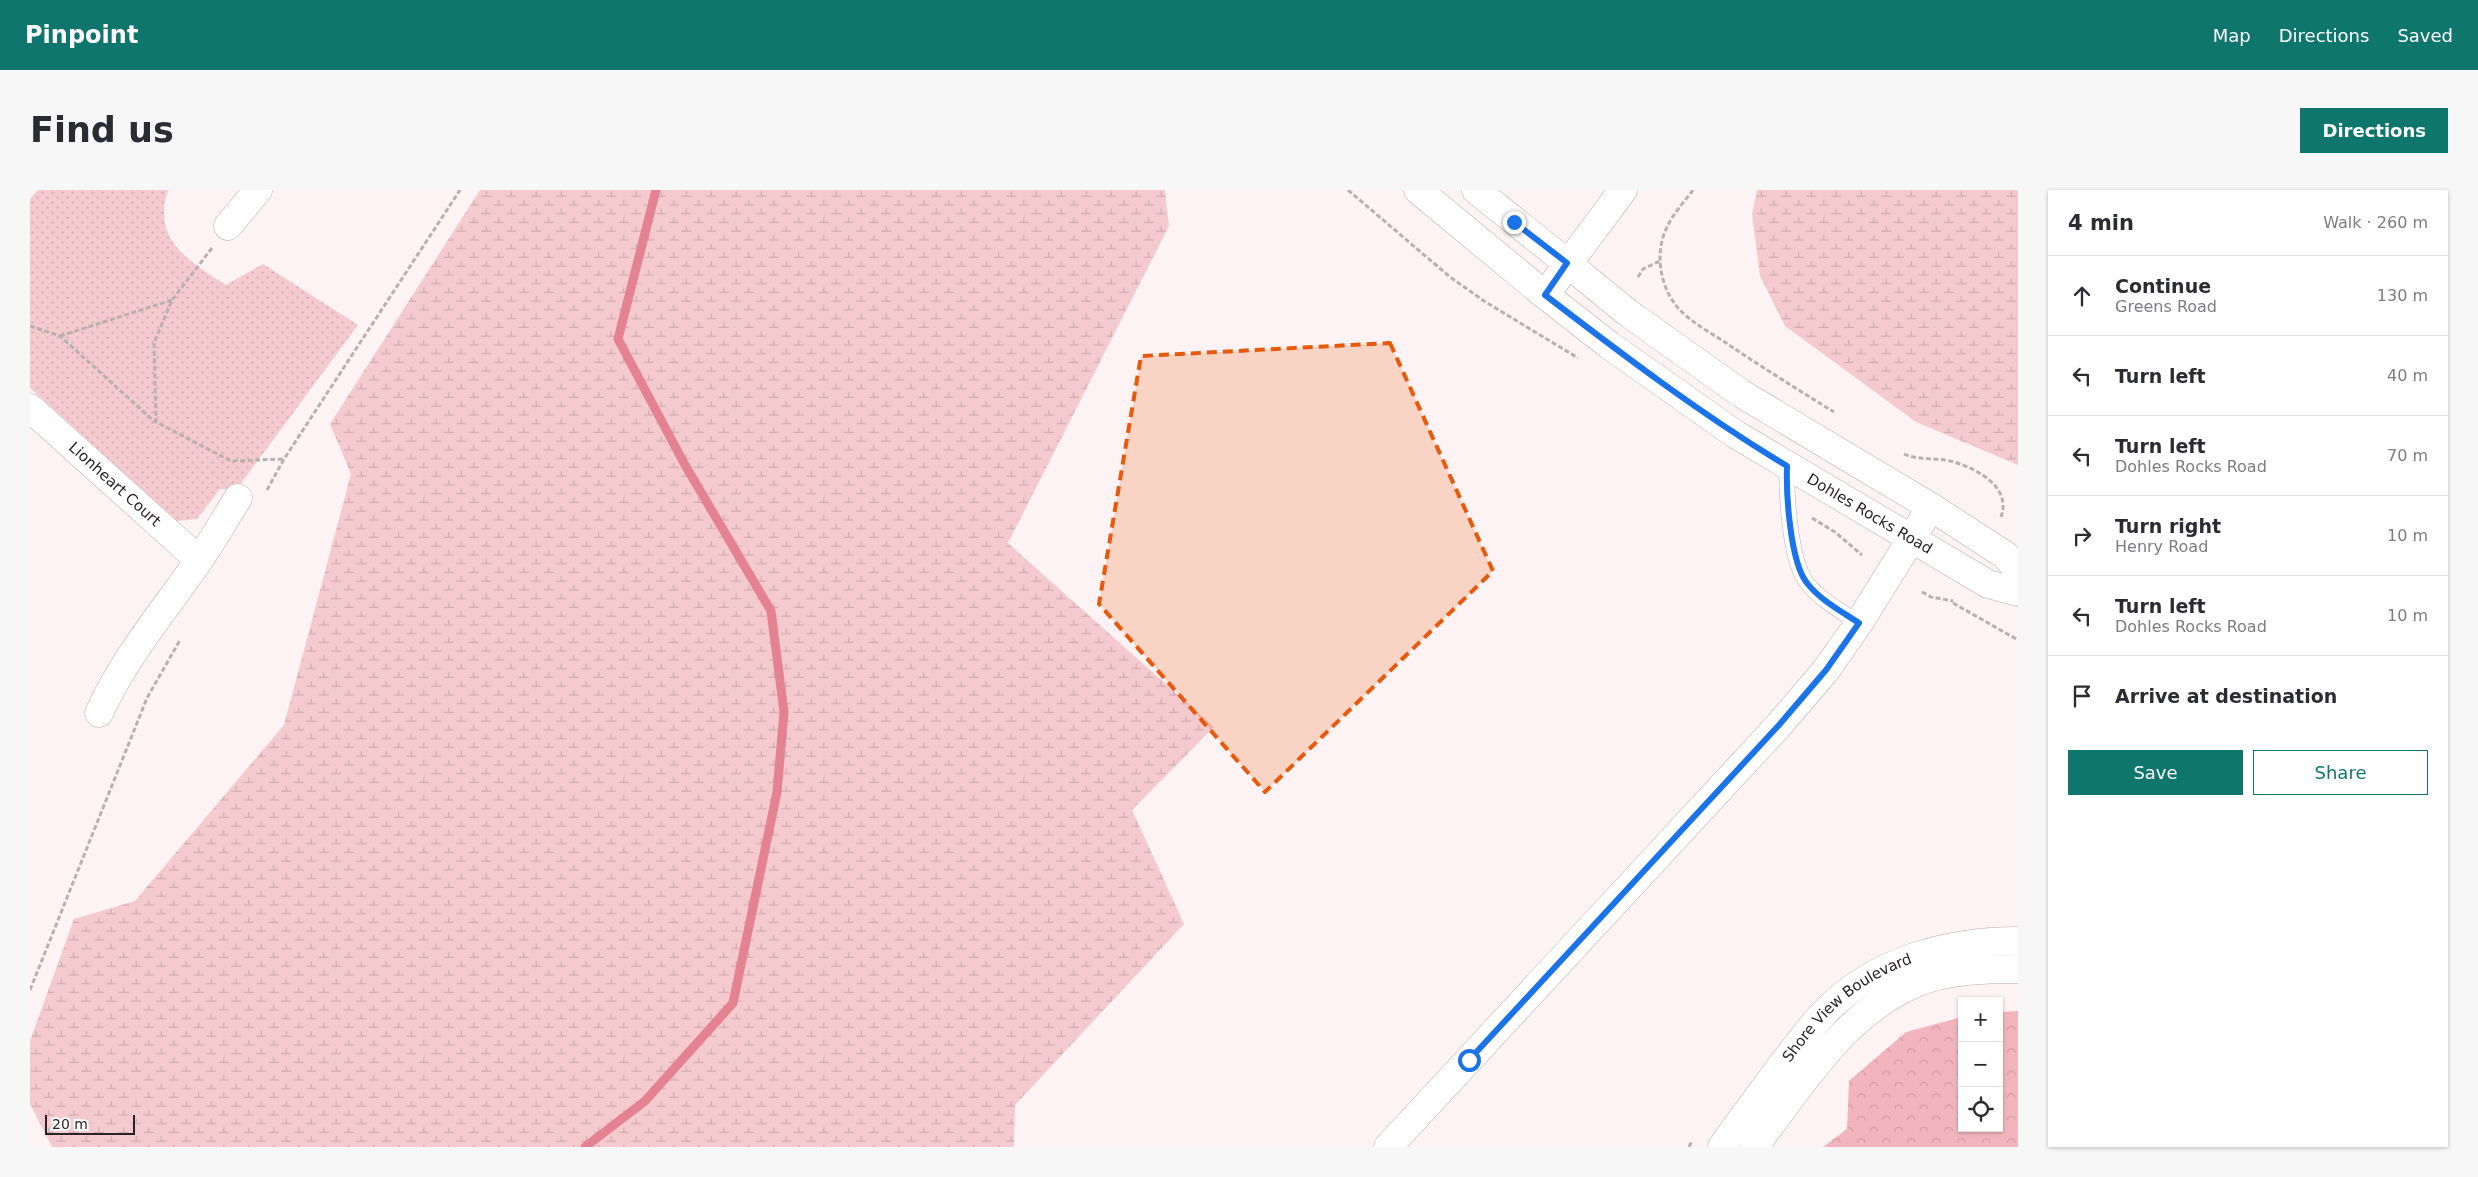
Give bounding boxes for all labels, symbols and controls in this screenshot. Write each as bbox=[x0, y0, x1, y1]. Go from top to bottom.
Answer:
text: Pinpoint bbox=[25, 21, 138, 49]
text: Map bbox=[2213, 25, 2251, 46]
text: Directions bbox=[2279, 25, 2369, 46]
text: Saved bbox=[2397, 25, 2453, 46]
button: Directions bbox=[2300, 108, 2448, 153]
text: Find us bbox=[30, 110, 174, 150]
route end bbox=[1503, 211, 1526, 234]
text: 4 min bbox=[2068, 211, 2134, 235]
text: Walk · 260 m bbox=[2323, 213, 2428, 232]
text: Continue bbox=[2115, 275, 2211, 297]
icon: ahead bbox=[2068, 282, 2096, 310]
text: 130 m bbox=[2377, 286, 2428, 305]
text: Greens Road bbox=[2115, 297, 2217, 316]
icon: left bbox=[2068, 362, 2096, 390]
text: Turn left bbox=[2115, 365, 2206, 387]
text: 40 m bbox=[2387, 366, 2428, 385]
text: Turn left bbox=[2115, 435, 2206, 457]
street label: Lionheart Court bbox=[65, 438, 164, 530]
icon: left bbox=[2068, 442, 2096, 470]
text: 70 m bbox=[2387, 446, 2428, 465]
text: Dohles Rocks Road bbox=[2115, 457, 2267, 476]
street label: Dohles Rocks Road bbox=[1804, 470, 1935, 558]
text: Turn right bbox=[2115, 515, 2221, 537]
icon: right bbox=[2068, 522, 2096, 550]
text: 10 m bbox=[2387, 526, 2428, 545]
text: Henry Road bbox=[2115, 537, 2208, 556]
text: Turn left bbox=[2115, 595, 2206, 617]
icon: left bbox=[2068, 602, 2096, 630]
text: 10 m bbox=[2387, 606, 2428, 625]
text: Dohles Rocks Road bbox=[2115, 617, 2267, 636]
icon: arrive bbox=[2068, 682, 2096, 710]
text: Arrive at destination bbox=[2115, 685, 2337, 707]
button: Save bbox=[2068, 750, 2243, 795]
button: Share bbox=[2253, 750, 2428, 795]
street label: Shore View Boulevard bbox=[1779, 950, 1914, 1066]
map controls bbox=[1958, 997, 2003, 1132]
button: + bbox=[1958, 997, 2003, 1042]
button: − bbox=[1958, 1042, 2003, 1087]
route start bbox=[1458, 1049, 1481, 1072]
button: locate bbox=[1958, 1087, 2003, 1132]
scale bar bbox=[45, 1112, 135, 1135]
text: 20 m bbox=[52, 1116, 88, 1132]

